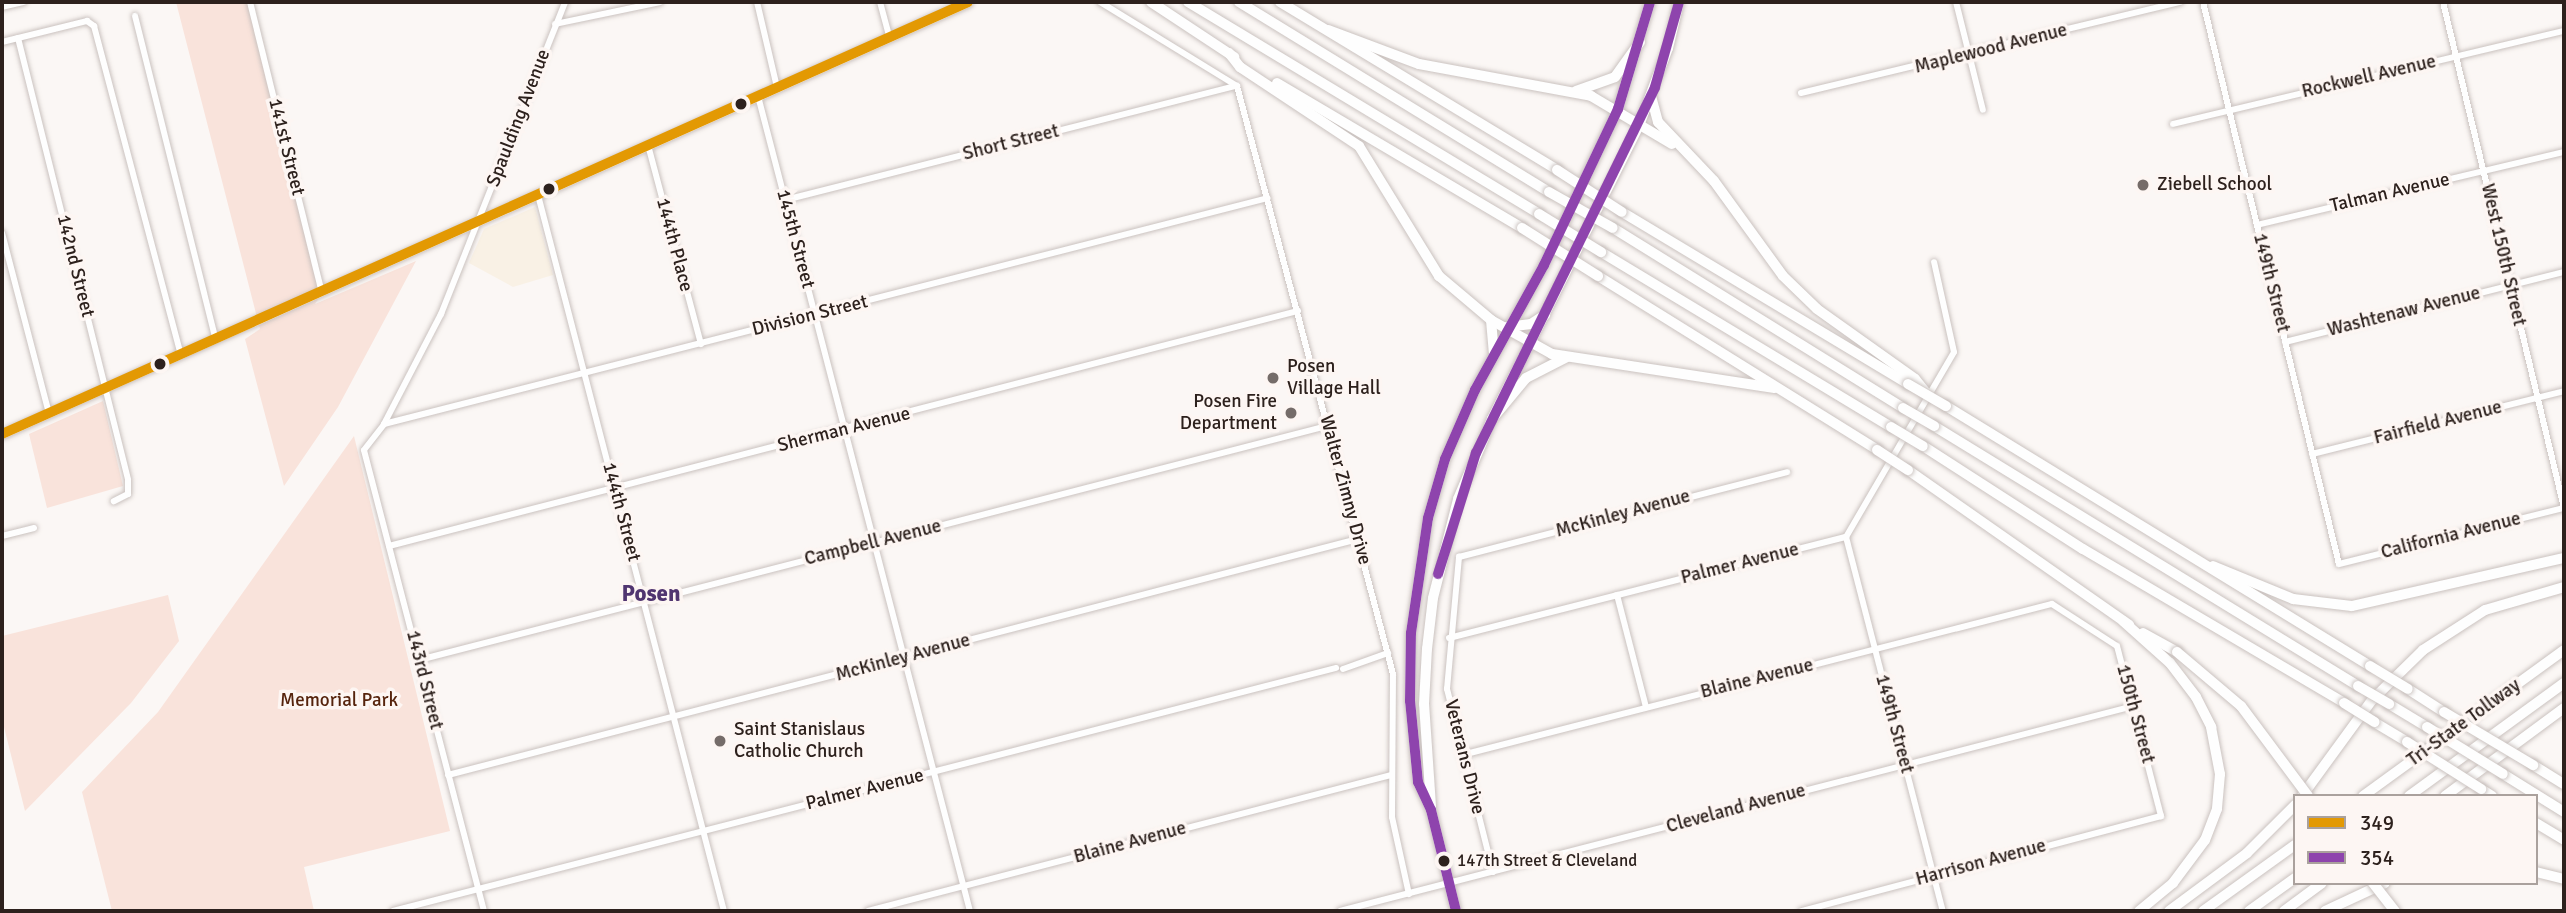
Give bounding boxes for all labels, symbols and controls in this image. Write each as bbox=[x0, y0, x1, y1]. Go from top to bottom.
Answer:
street label: Maplewood Avenue bbox=[1912, 19, 2070, 79]
street label: Spaulding Avenue bbox=[482, 46, 556, 190]
street label: Rockwell Avenue bbox=[2300, 50, 2438, 104]
street label: 141st Street bbox=[263, 96, 309, 198]
unlabelled marker bbox=[734, 97, 748, 111]
street label: Short Street bbox=[960, 120, 1062, 166]
street label: Talman Avenue bbox=[2328, 168, 2452, 218]
place label: Ziebell School bbox=[2157, 174, 2272, 196]
marker: Ziebell School bbox=[2135, 177, 2151, 193]
unlabelled marker bbox=[542, 182, 556, 196]
street label: West 150th Street bbox=[2476, 182, 2530, 328]
street label: 145th Street bbox=[771, 187, 819, 291]
street label: 144th Place bbox=[651, 196, 697, 294]
street label: 142nd Street bbox=[51, 212, 99, 320]
street label: 149th Street bbox=[2248, 231, 2294, 335]
street label: Washtenaw Avenue bbox=[2325, 282, 2483, 342]
street label: Division Street bbox=[750, 291, 870, 341]
place label: Posen Village Hall bbox=[1287, 356, 1381, 400]
unlabelled marker bbox=[153, 357, 167, 371]
marker: Posen Village Hall bbox=[1265, 370, 1281, 386]
place label: Posen Fire Department bbox=[1180, 391, 1277, 435]
street label: Fairfield Avenue bbox=[2372, 396, 2504, 450]
street label: Sherman Avenue bbox=[775, 402, 913, 458]
marker: Posen Fire Department bbox=[1283, 405, 1299, 421]
street label: Walter Zimny Drive bbox=[1314, 413, 1376, 567]
street label: 144th Street bbox=[597, 460, 645, 564]
street label: McKinley Avenue bbox=[1553, 485, 1693, 543]
street label: California Avenue bbox=[2379, 508, 2523, 564]
street label: Campbell Avenue bbox=[802, 515, 944, 571]
street label: Palmer Avenue bbox=[1679, 538, 1801, 590]
district label: Posen bbox=[621, 580, 681, 608]
street label: 143rd Street bbox=[401, 628, 447, 732]
street label: McKinley Avenue bbox=[833, 629, 973, 687]
street label: Blaine Avenue bbox=[1698, 654, 1816, 704]
street label: 150th Street bbox=[2111, 662, 2159, 766]
street label: 149th Street bbox=[1870, 672, 1918, 776]
street label: Tri-State Tollway bbox=[2403, 674, 2525, 772]
park label: Memorial Park bbox=[280, 690, 398, 712]
street label: Veterans Drive bbox=[1439, 697, 1489, 817]
place label: Saint Stanislaus Catholic Church bbox=[734, 719, 865, 763]
marker: Saint Stanislaus Catholic Church bbox=[712, 733, 728, 749]
street label: Palmer Avenue bbox=[804, 764, 926, 816]
street label: Cleveland Avenue bbox=[1664, 779, 1808, 839]
legend bbox=[2293, 794, 2538, 885]
text: 349 bbox=[2360, 810, 2394, 836]
street label: Blaine Avenue bbox=[1071, 817, 1189, 869]
street label: Harrison Avenue bbox=[1913, 835, 2049, 891]
text: 354 bbox=[2360, 845, 2394, 871]
place label: 147th Street & Cleveland bbox=[1457, 851, 1637, 871]
marker: 147th Street & Cleveland bbox=[1437, 854, 1451, 868]

